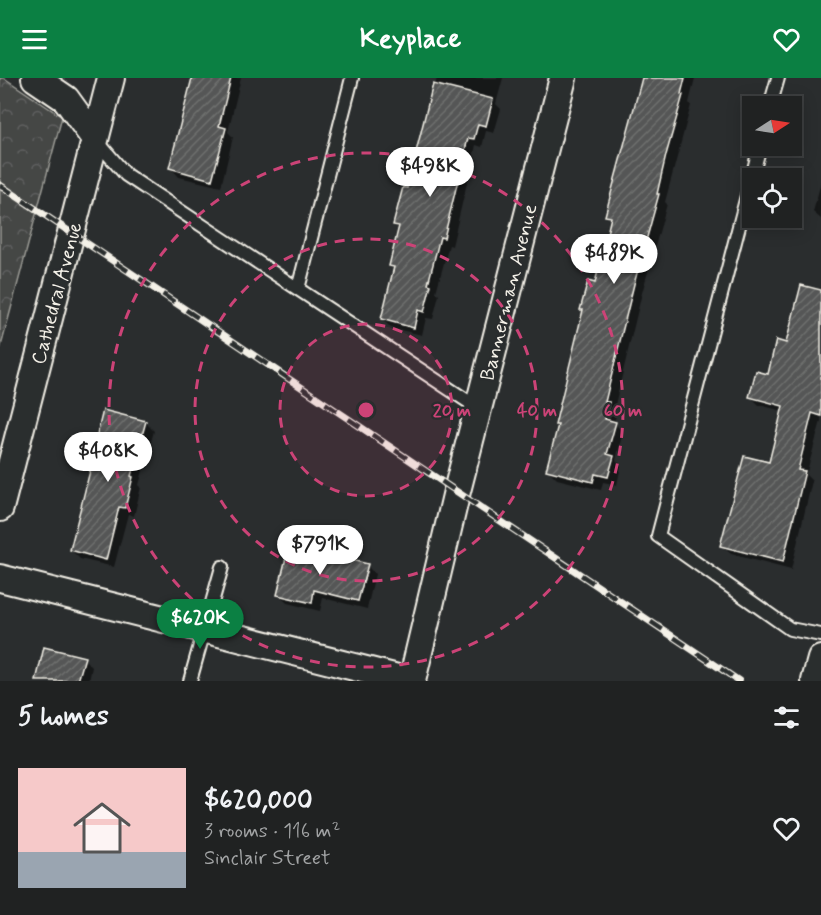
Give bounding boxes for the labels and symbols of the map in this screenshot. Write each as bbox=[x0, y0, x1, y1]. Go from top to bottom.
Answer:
north arrow bbox=[742, 96, 802, 156]
pin: $498K bbox=[388, 147, 472, 198]
street label: Bannerman Avenue bbox=[474, 201, 545, 384]
street label: Cathedral Avenue bbox=[25, 219, 89, 368]
pin: $489K bbox=[572, 234, 656, 285]
text: 20 m bbox=[433, 399, 471, 423]
text: 40 m bbox=[517, 399, 557, 423]
text: 60 m bbox=[604, 399, 642, 423]
centre of rings bbox=[356, 400, 376, 420]
pin: $408K bbox=[66, 432, 150, 483]
pin: $791K bbox=[278, 525, 362, 576]
pin: $620K bbox=[158, 599, 242, 650]

